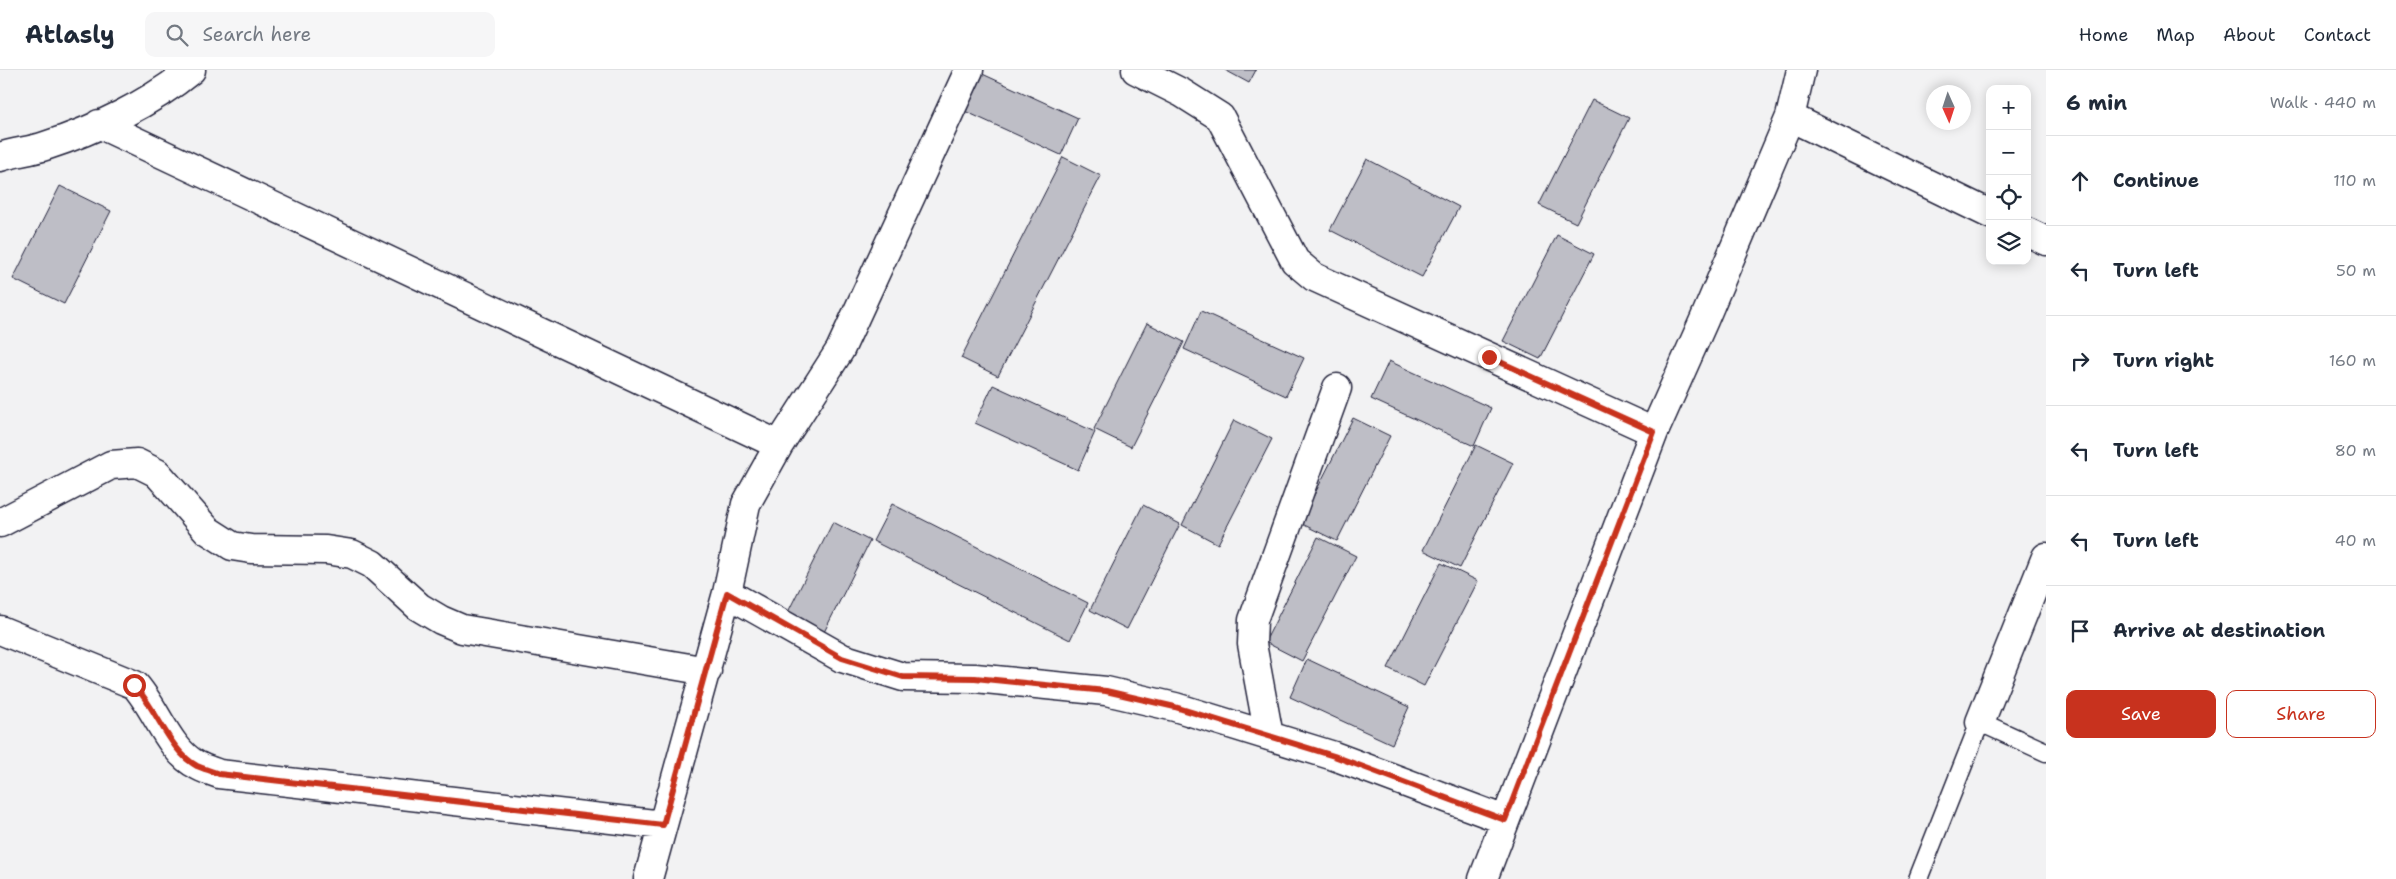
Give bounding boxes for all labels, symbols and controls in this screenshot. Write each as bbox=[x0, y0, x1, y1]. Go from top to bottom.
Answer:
search box bbox=[145, 12, 495, 57]
text: Atlasly bbox=[25, 19, 115, 51]
icon: search bbox=[163, 21, 191, 49]
text: Search here bbox=[203, 22, 311, 47]
text: Home bbox=[2079, 23, 2128, 47]
text: Map bbox=[2156, 23, 2195, 47]
text: About bbox=[2223, 23, 2276, 47]
text: Contact bbox=[2304, 23, 2371, 47]
north arrow bbox=[1926, 85, 1971, 130]
map controls bbox=[1986, 85, 2031, 265]
button: + bbox=[1986, 85, 2031, 130]
text: 6 min bbox=[2066, 89, 2127, 117]
text: Walk · 440 m bbox=[2270, 92, 2376, 113]
button: − bbox=[1986, 130, 2031, 175]
icon: ahead bbox=[2066, 167, 2094, 195]
text: Continue bbox=[2113, 168, 2199, 193]
text: 110 m bbox=[2333, 170, 2376, 191]
button: locate bbox=[1986, 175, 2031, 220]
button: layers bbox=[1986, 220, 2031, 265]
icon: left bbox=[2066, 257, 2094, 285]
text: Turn left bbox=[2113, 258, 2199, 283]
text: 50 m bbox=[2336, 260, 2376, 281]
route end bbox=[1478, 346, 1501, 369]
icon: right bbox=[2066, 347, 2094, 375]
text: Turn right bbox=[2113, 348, 2214, 373]
text: 160 m bbox=[2329, 350, 2376, 371]
icon: left bbox=[2066, 437, 2094, 465]
text: Turn left bbox=[2113, 438, 2199, 463]
text: 80 m bbox=[2335, 440, 2376, 461]
icon: left bbox=[2066, 527, 2094, 555]
text: Turn left bbox=[2113, 528, 2199, 553]
text: 40 m bbox=[2334, 530, 2376, 551]
icon: arrive bbox=[2066, 617, 2094, 645]
text: Arrive at destination bbox=[2113, 618, 2325, 643]
route start bbox=[123, 674, 146, 697]
button: Save bbox=[2066, 690, 2216, 738]
button: Share bbox=[2226, 690, 2376, 738]

